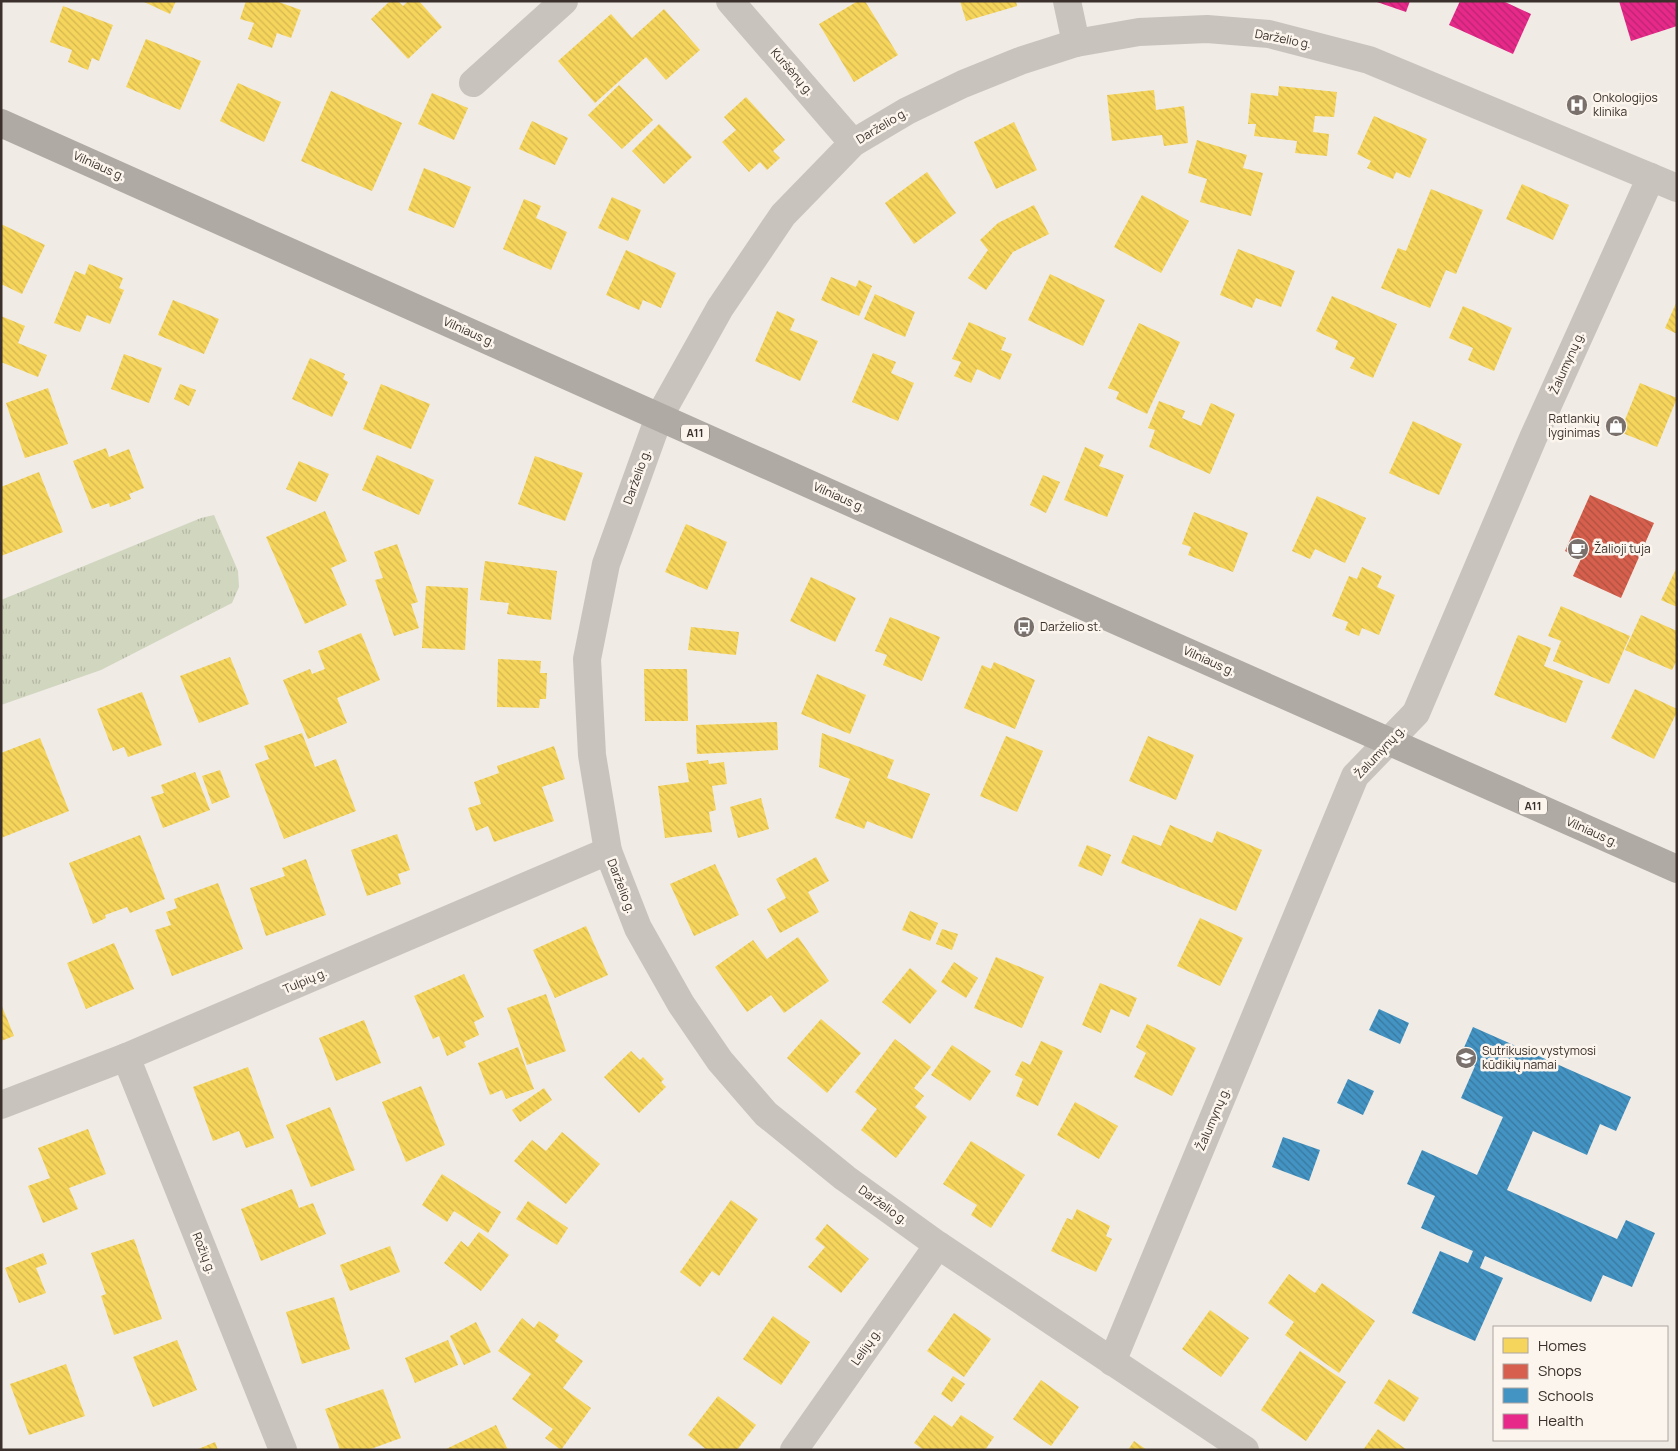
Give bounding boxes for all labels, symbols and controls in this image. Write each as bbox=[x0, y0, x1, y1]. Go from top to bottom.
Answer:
street label: Darželio g. bbox=[1253, 25, 1313, 52]
street label: Kuršėnų g. bbox=[767, 44, 818, 99]
place label: Onkologijos klinika bbox=[1593, 89, 1658, 120]
hospital icon: Onkologijos klinika bbox=[1565, 93, 1589, 117]
street label: Darželio g. bbox=[853, 104, 911, 148]
street label: Vilniaus g. bbox=[71, 147, 128, 185]
street label: Vilniaus g. bbox=[441, 313, 498, 351]
street label: Žalumynų g. bbox=[1545, 329, 1588, 397]
place label: Ratlankių lyginimas bbox=[1548, 410, 1600, 441]
shop icon: Ratlankių lyginimas bbox=[1604, 414, 1628, 438]
road number: A11 bbox=[681, 424, 709, 442]
street label: Darželio g. bbox=[619, 447, 654, 507]
street label: Vilniaus g. bbox=[811, 478, 868, 516]
cafe icon: Žalioji tuja bbox=[1566, 537, 1590, 561]
place label: Žalioji tuja bbox=[1594, 540, 1651, 557]
bus stop icon: Darželio st. bbox=[1012, 615, 1036, 639]
place label: Darželio st. bbox=[1040, 618, 1101, 635]
street label: Vilniaus g. bbox=[1181, 642, 1238, 680]
street label: Žalumynų g. bbox=[1351, 721, 1409, 782]
road number: A11 bbox=[1519, 798, 1547, 814]
street label: Vilniaus g. bbox=[1564, 813, 1621, 851]
street label: Darželio g. bbox=[603, 856, 640, 916]
street label: Tulpių g. bbox=[280, 964, 329, 997]
place label: Sutrikusio vystymosi kūdikių namai bbox=[1482, 1042, 1596, 1073]
school or university icon: Sutrikusio vystymosi kūdikių namai bbox=[1454, 1046, 1478, 1070]
street label: Žalumynų g. bbox=[1192, 1085, 1233, 1153]
street label: Darželio g. bbox=[855, 1181, 911, 1228]
street label: Rožių g. bbox=[188, 1230, 220, 1276]
street label: Lelijų g. bbox=[847, 1325, 884, 1369]
legend bbox=[1493, 1326, 1668, 1441]
text: Homes bbox=[1538, 1335, 1587, 1356]
text: Shops bbox=[1538, 1360, 1582, 1381]
text: Schools bbox=[1538, 1385, 1594, 1406]
text: Health bbox=[1538, 1410, 1584, 1431]

